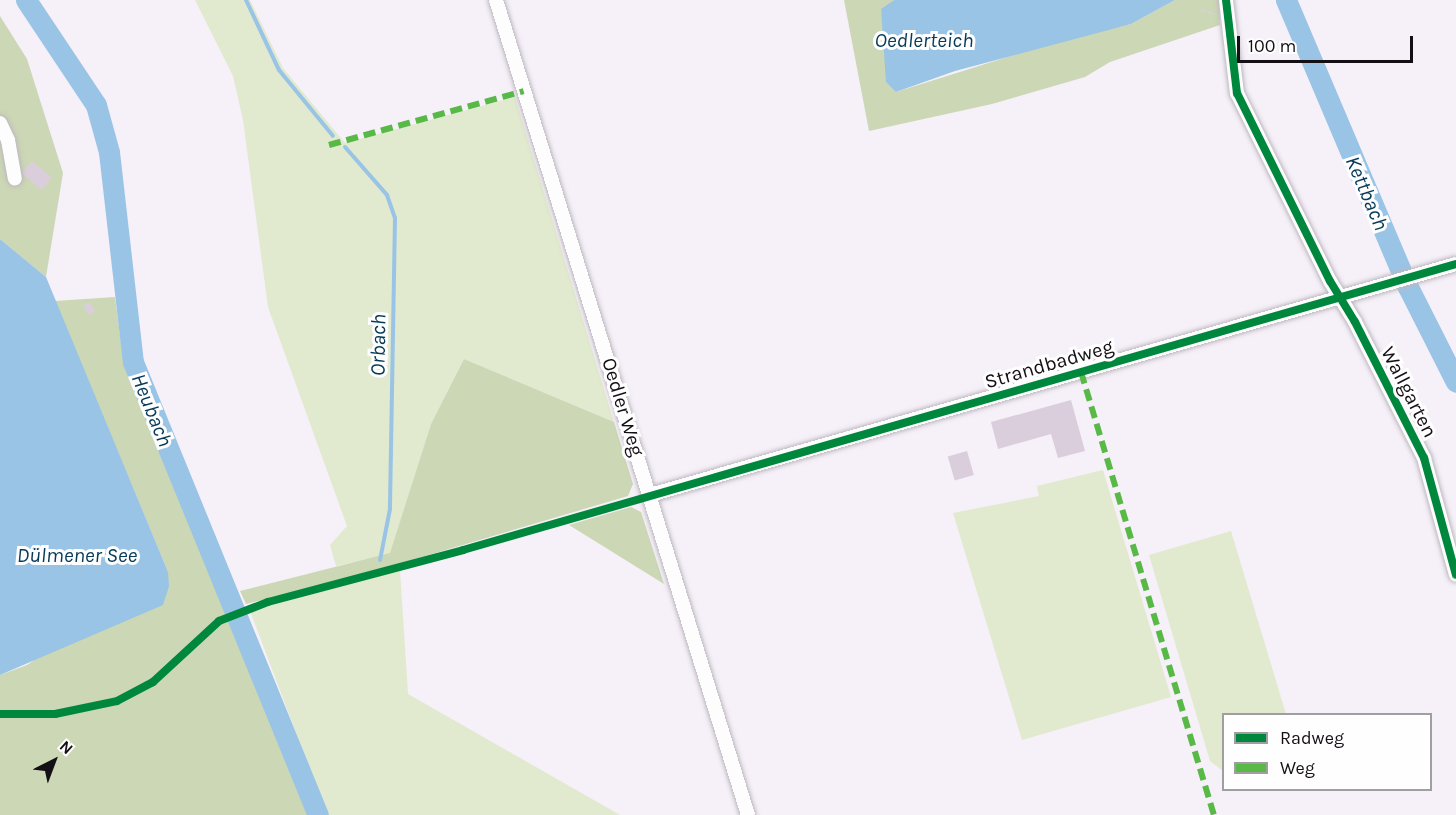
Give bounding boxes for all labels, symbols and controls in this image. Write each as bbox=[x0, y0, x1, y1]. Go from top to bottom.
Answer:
scale bar bbox=[1240, 24, 1416, 62]
water label: Oedlerteich bbox=[875, 27, 973, 53]
text: 100 m bbox=[1248, 35, 1296, 57]
water label: Kettbach bbox=[1340, 152, 1394, 234]
water label: Orbach bbox=[365, 314, 391, 376]
street label: Strandbadweg bbox=[982, 334, 1116, 394]
street label: Wallgarten bbox=[1376, 343, 1442, 441]
street label: Oedler Weg bbox=[597, 355, 649, 459]
water label: Heubach bbox=[126, 370, 178, 450]
water label: Dülmener See bbox=[17, 542, 137, 568]
legend bbox=[1222, 713, 1432, 791]
text: Radweg bbox=[1280, 727, 1344, 749]
north arrow bbox=[24, 731, 84, 791]
text: N bbox=[56, 736, 77, 758]
text: Weg bbox=[1280, 757, 1315, 779]

